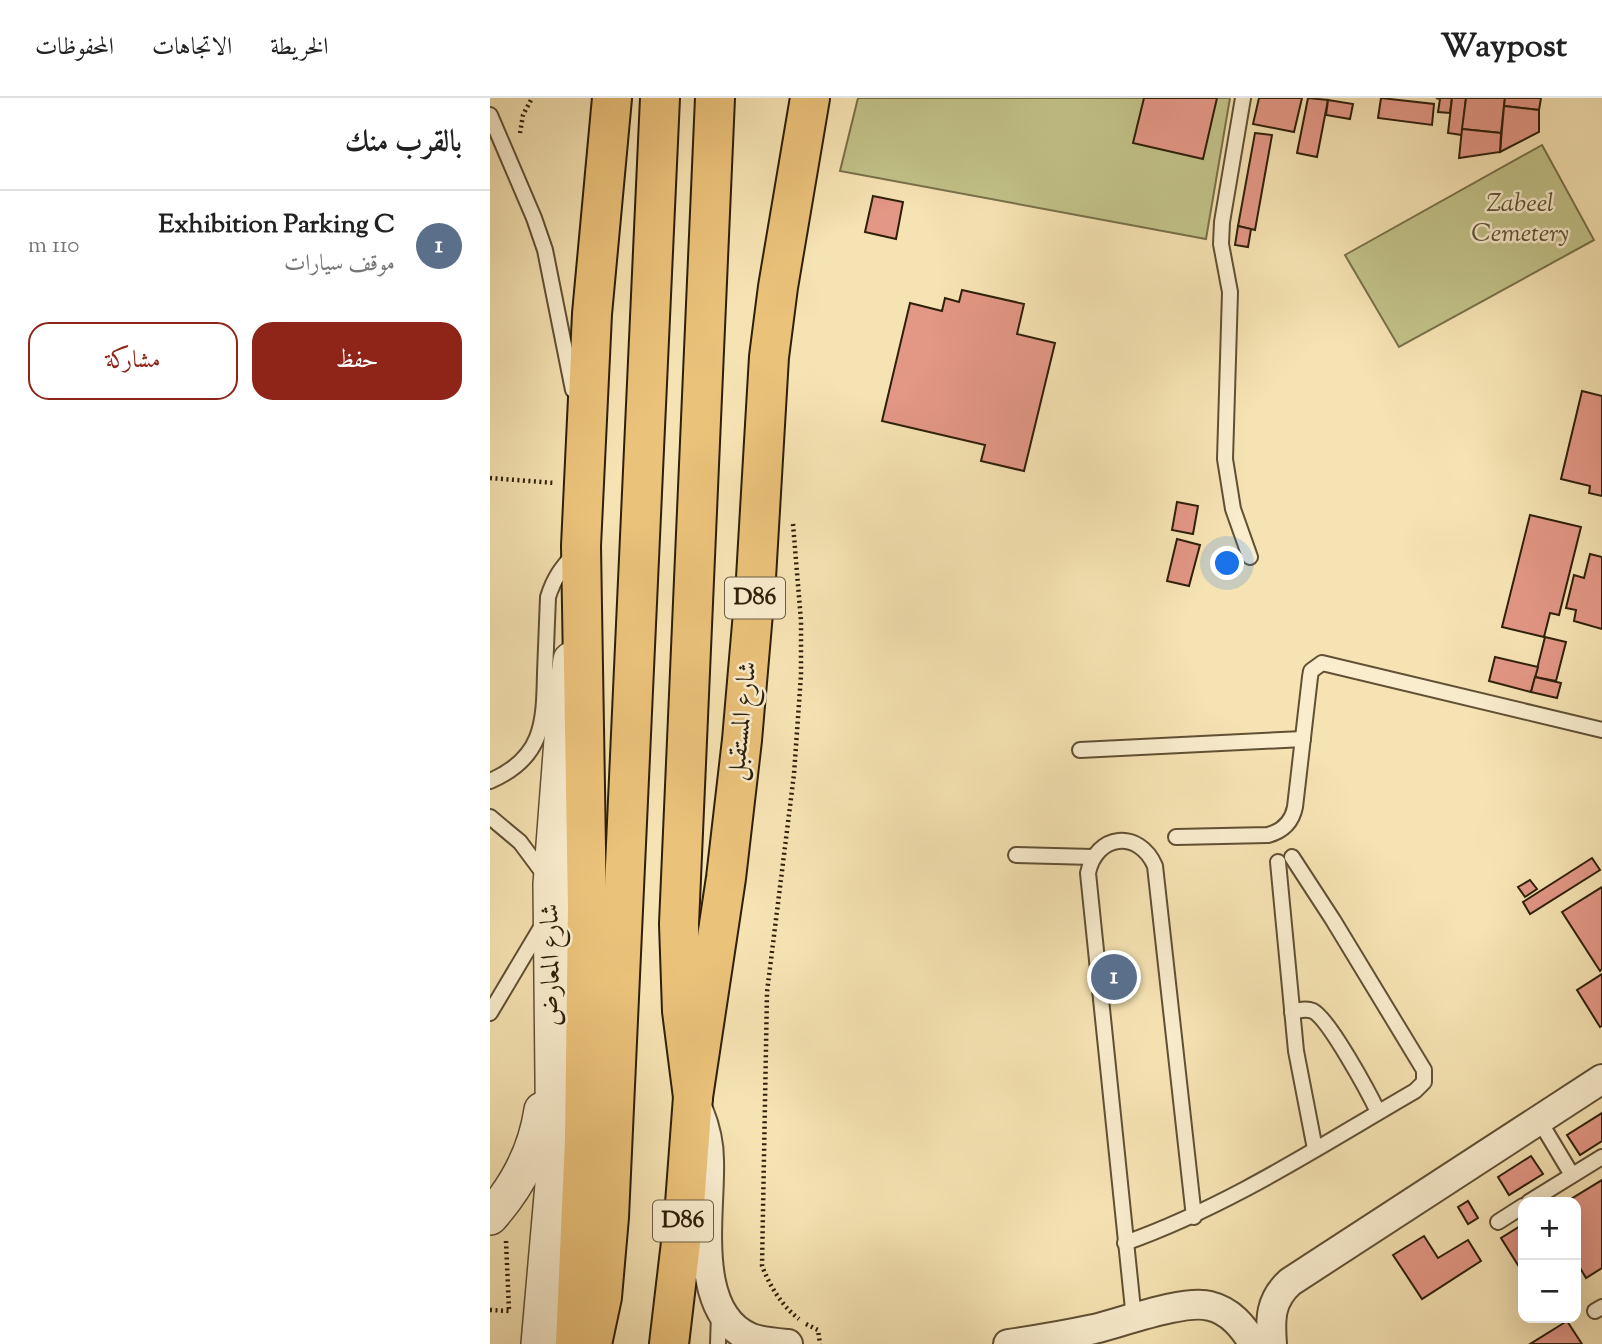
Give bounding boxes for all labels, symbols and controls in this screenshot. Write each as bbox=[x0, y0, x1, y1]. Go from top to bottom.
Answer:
text: Waypost bbox=[1440, 24, 1567, 72]
text: المحفوظات bbox=[35, 31, 114, 65]
text: الاتجاهات bbox=[152, 31, 232, 65]
text: الخريطة bbox=[270, 31, 329, 65]
text: بالقرب منك bbox=[345, 122, 462, 165]
park label: Zabeel Cemetery bbox=[1471, 186, 1569, 253]
text: Exhibition Parking C bbox=[159, 207, 395, 244]
text: 110 m bbox=[28, 230, 80, 263]
text: 1 bbox=[435, 230, 443, 263]
text: موقف سيارات bbox=[284, 248, 395, 281]
button: مشاركة bbox=[28, 322, 238, 400]
button: حفظ bbox=[252, 322, 462, 400]
your location bbox=[1210, 546, 1244, 580]
road number: D86 bbox=[725, 578, 785, 618]
street label: شارع المستقبل bbox=[718, 660, 769, 782]
street label: شارع المعارض bbox=[532, 903, 573, 1027]
pin: 1 bbox=[1091, 951, 1137, 1003]
map controls bbox=[1518, 1197, 1581, 1323]
button: + bbox=[1518, 1197, 1581, 1260]
road number: D86 bbox=[653, 1200, 713, 1241]
button: − bbox=[1518, 1260, 1581, 1323]

